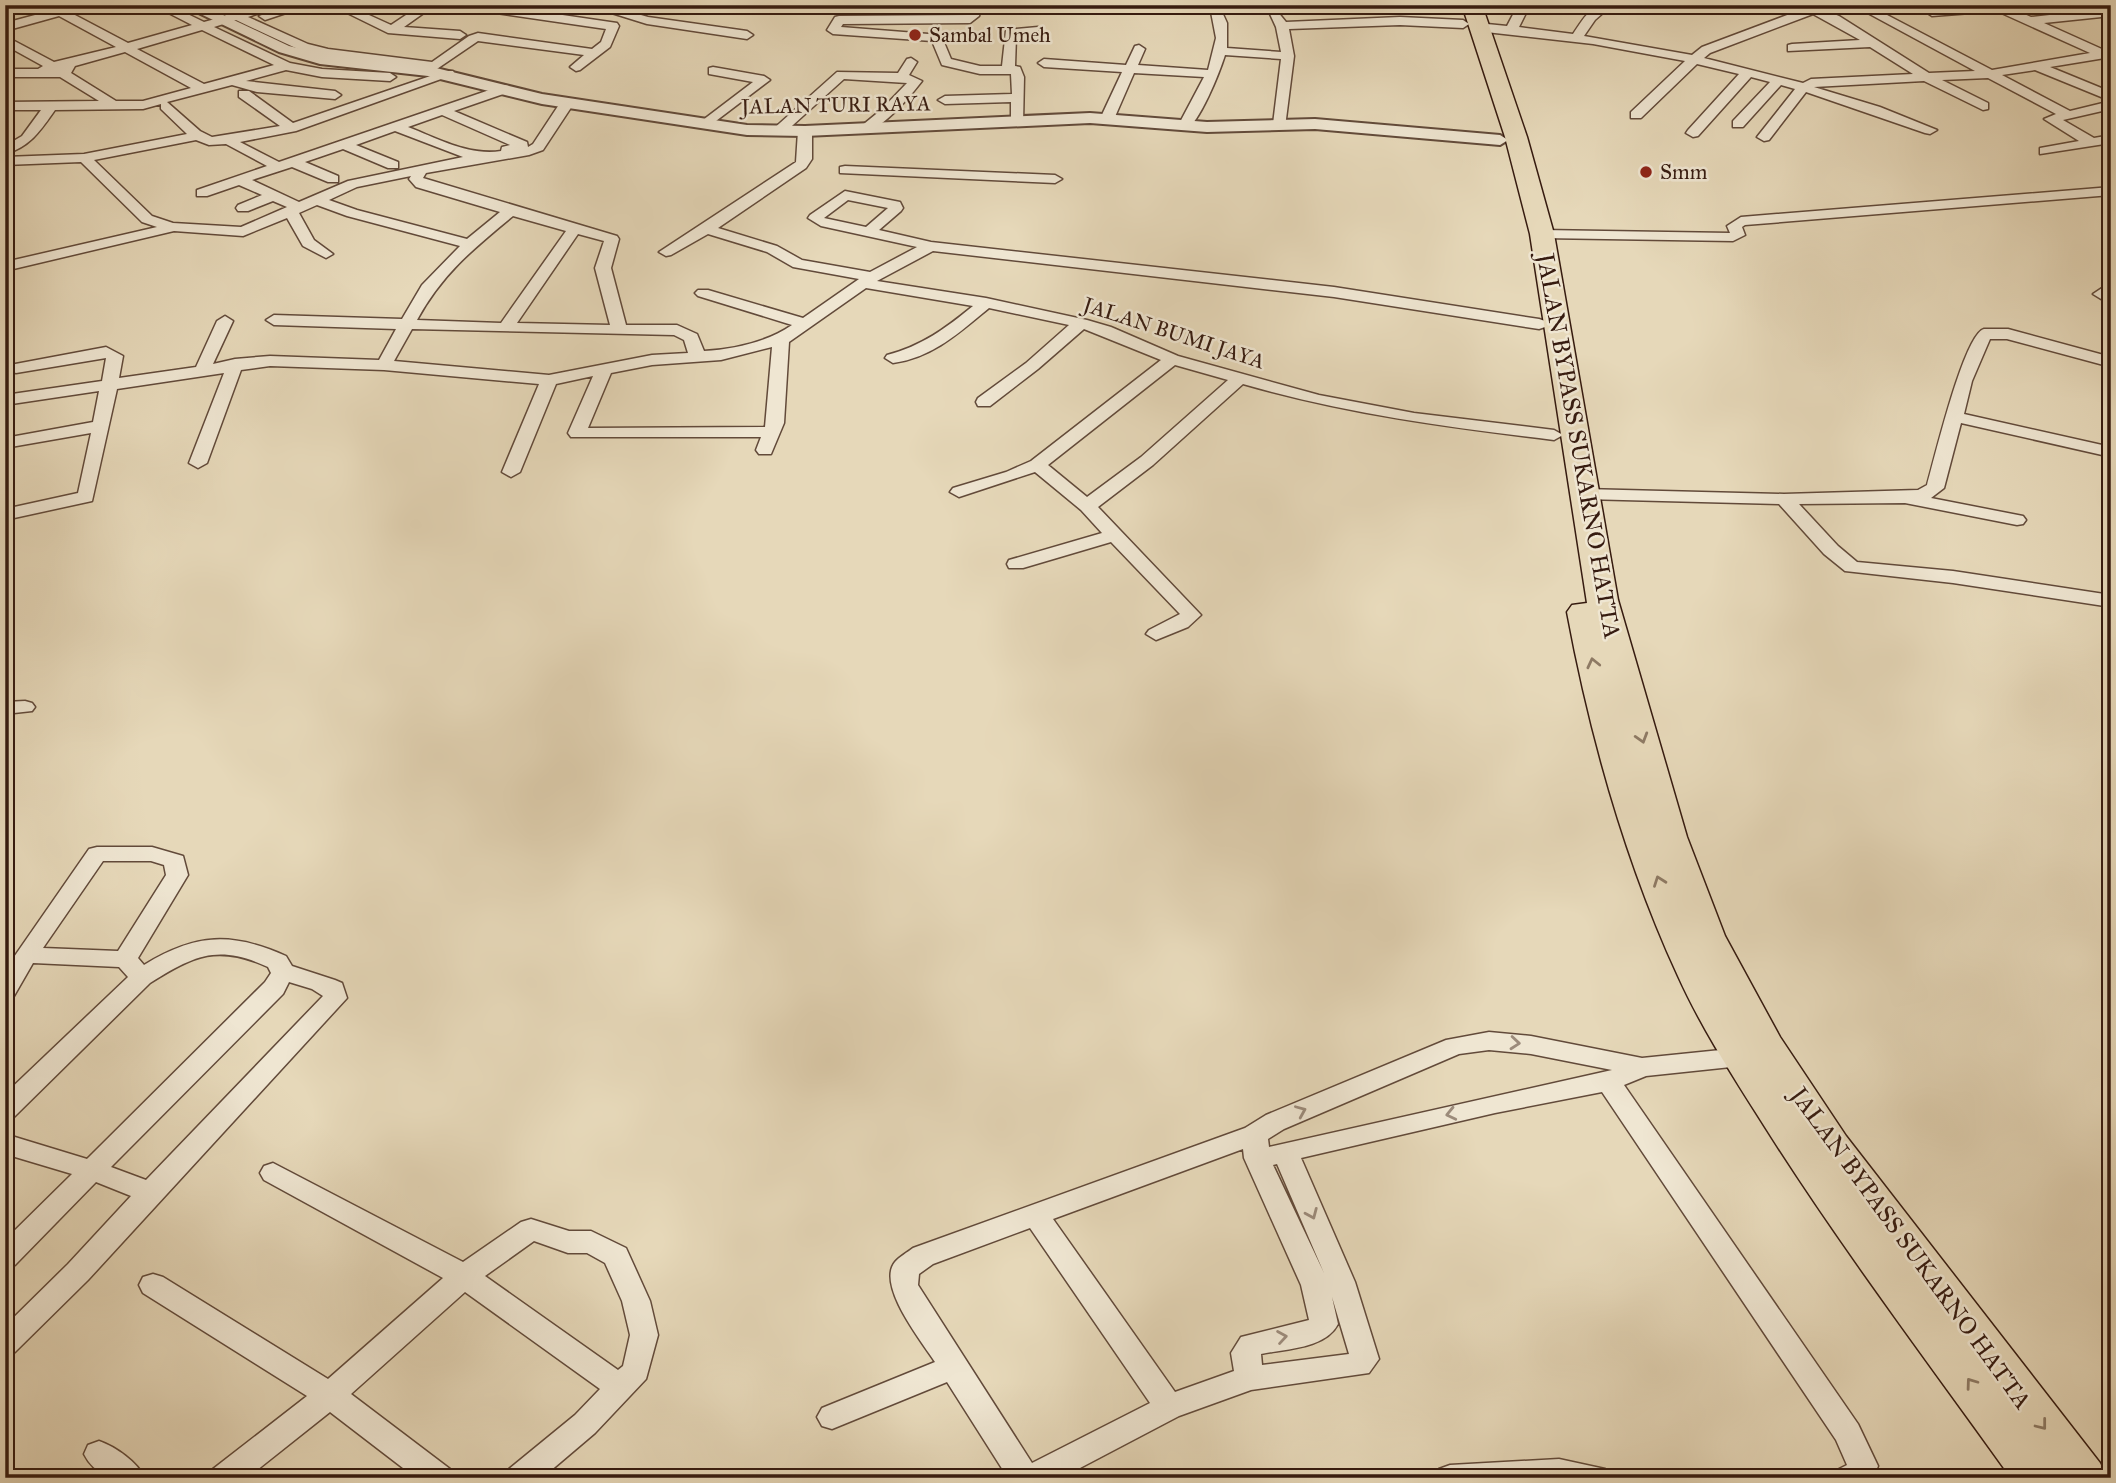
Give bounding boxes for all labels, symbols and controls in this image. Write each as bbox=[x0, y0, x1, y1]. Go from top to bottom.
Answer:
place label: Sambal Umeh bbox=[929, 22, 1051, 48]
marker: Sambal Umeh bbox=[907, 27, 923, 43]
street label: JALAN TURI RAYA bbox=[739, 90, 931, 120]
place label: Smm bbox=[1660, 159, 1708, 185]
marker: Smm bbox=[1638, 164, 1654, 180]
street label: JALAN BYPASS SUKARNO HATTA bbox=[1530, 248, 1628, 641]
street label: JALAN BUMI JAYA bbox=[1078, 291, 1268, 375]
one-way arrow bbox=[1587, 657, 1601, 669]
one-way arrow bbox=[1634, 731, 1648, 744]
one-way arrow bbox=[1653, 875, 1667, 887]
one-way arrow bbox=[1510, 1035, 1521, 1050]
street label: JALAN BYPASS SUKARNO HATTA bbox=[1782, 1079, 2038, 1415]
one-way arrow bbox=[1294, 1105, 1306, 1119]
one-way arrow bbox=[1445, 1106, 1457, 1120]
one-way arrow bbox=[1304, 1207, 1318, 1219]
one-way arrow bbox=[1277, 1330, 1288, 1345]
one-way arrow bbox=[1967, 1378, 1979, 1391]
one-way arrow bbox=[2033, 1418, 2046, 1430]

